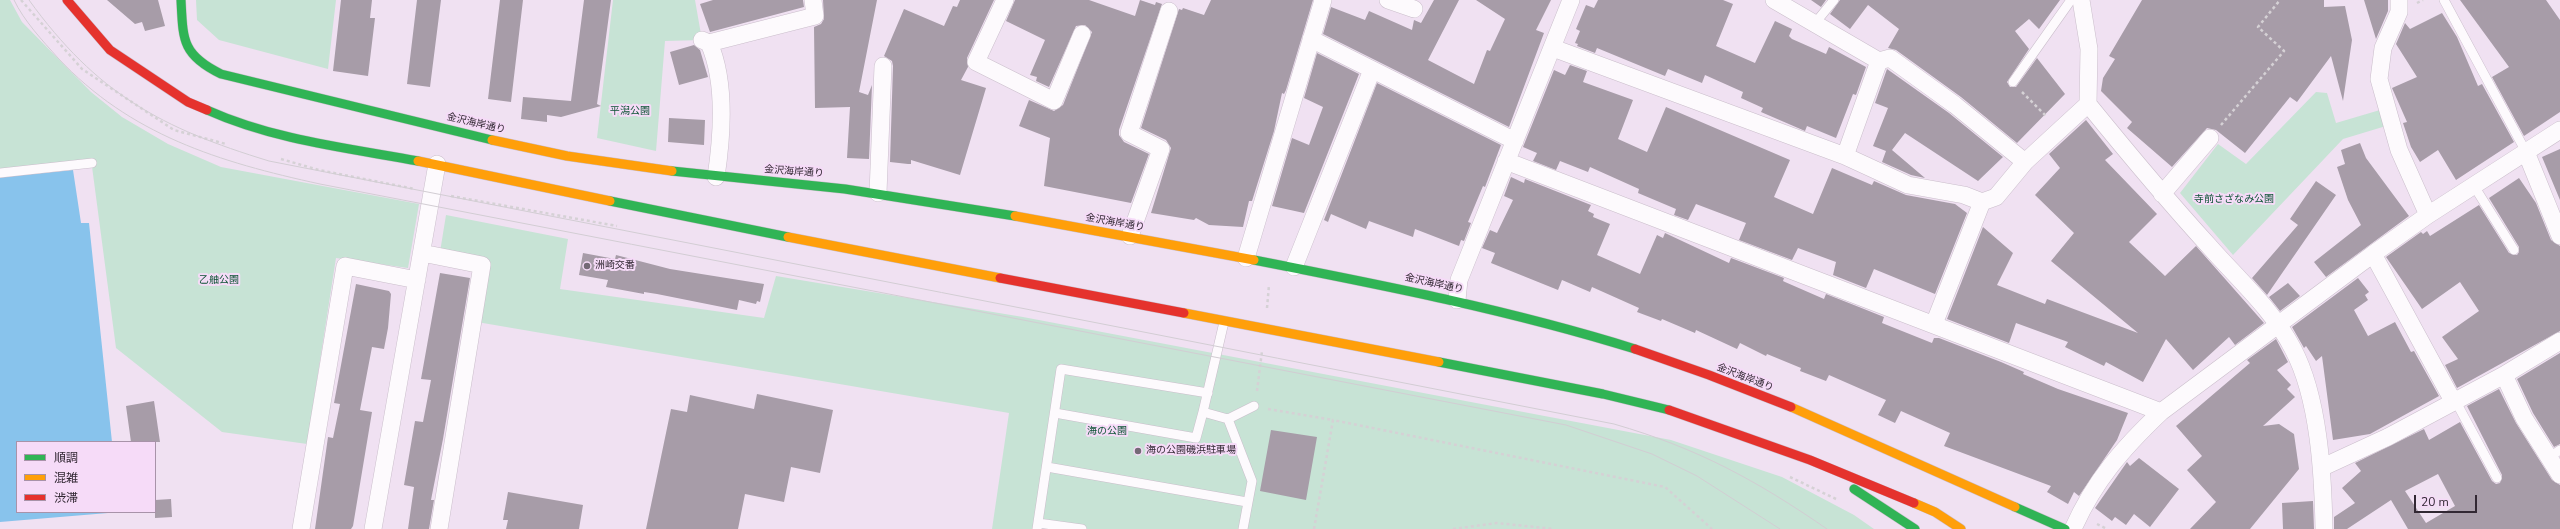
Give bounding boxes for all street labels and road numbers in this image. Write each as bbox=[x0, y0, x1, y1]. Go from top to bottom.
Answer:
street label: 金沢海岸通り bbox=[445, 111, 507, 137]
street label: 金沢海岸通り bbox=[764, 164, 824, 180]
street label: 金沢海岸通り bbox=[1084, 212, 1146, 234]
street label: 金沢海岸通り bbox=[1403, 272, 1465, 296]
street label: 金沢海岸通り bbox=[1715, 362, 1775, 394]

